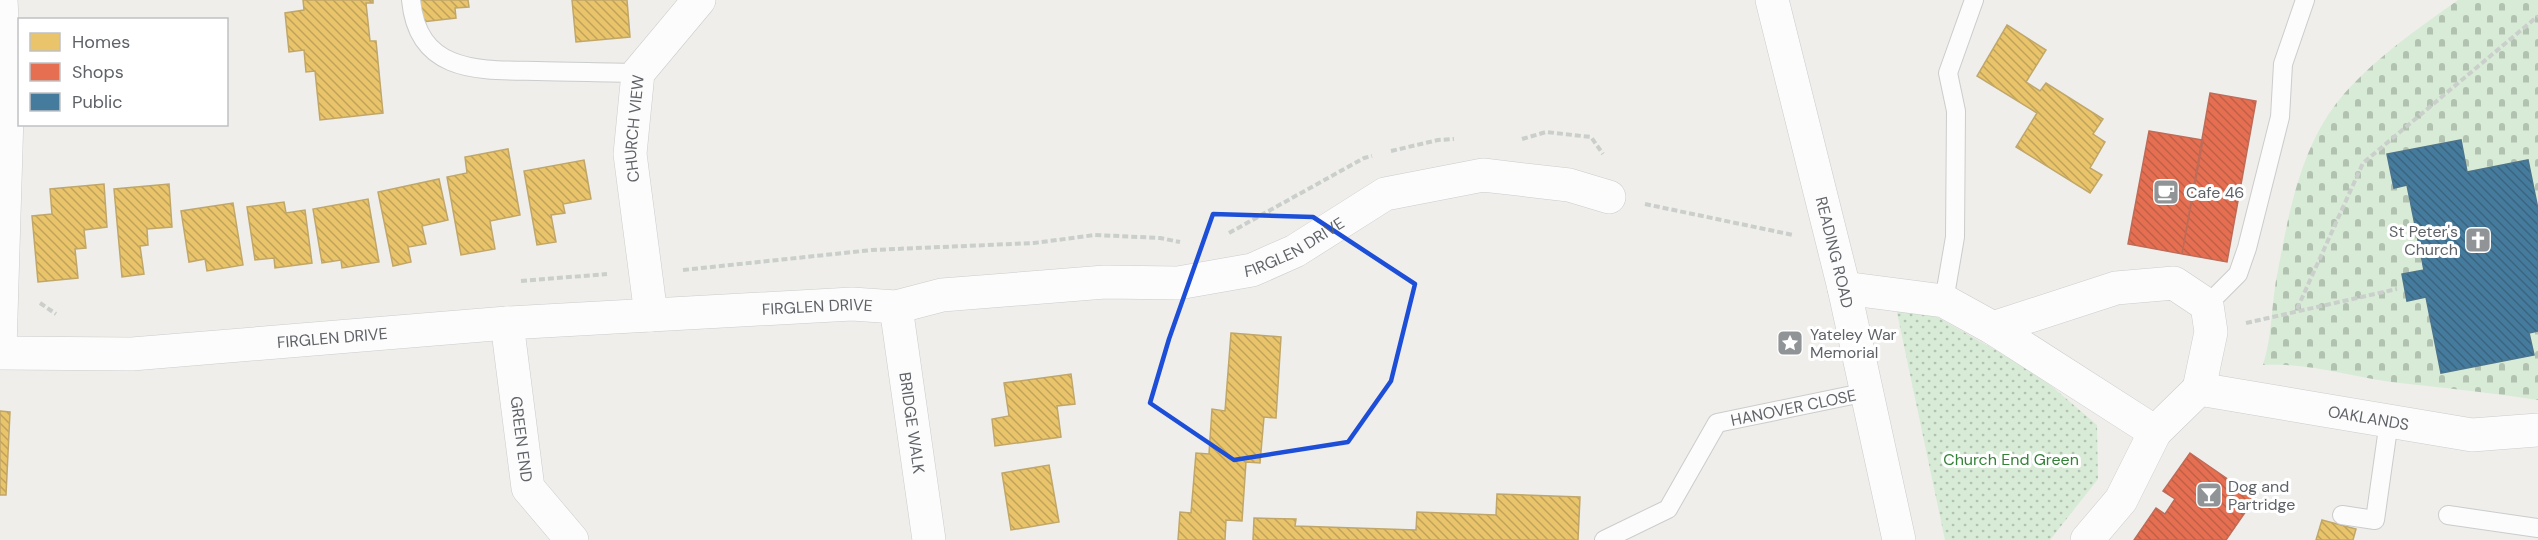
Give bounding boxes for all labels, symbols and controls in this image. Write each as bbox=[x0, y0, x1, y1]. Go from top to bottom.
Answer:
legend bbox=[18, 18, 228, 126]
text: Homes bbox=[72, 30, 130, 54]
text: Shops bbox=[72, 60, 124, 84]
street label: CHURCH VIEW bbox=[620, 73, 649, 183]
text: Public bbox=[72, 90, 123, 114]
cafe icon: Cafe 46 bbox=[2151, 177, 2181, 207]
place label: Cafe 46 bbox=[2186, 182, 2244, 203]
street label: READING ROAD bbox=[1811, 194, 1858, 310]
street label: FIRGLEN DRIVE bbox=[1243, 212, 1348, 282]
place label: St Peter's Church bbox=[2389, 221, 2458, 260]
church icon: St Peter's Church bbox=[2463, 225, 2493, 255]
street label: FIRGLEN DRIVE bbox=[761, 294, 873, 320]
street label: FIRGLEN DRIVE bbox=[276, 323, 388, 353]
place label: Yateley War Memorial bbox=[1810, 324, 1897, 363]
place icon: Yateley War Memorial bbox=[1775, 328, 1805, 358]
street label: BRIDGE WALK bbox=[894, 371, 929, 475]
street label: HANOVER CLOSE bbox=[1729, 385, 1858, 431]
street label: GREEN END bbox=[505, 395, 537, 483]
street label: OAKLANDS bbox=[2326, 401, 2411, 435]
park label: Church End Green bbox=[1943, 449, 2079, 470]
place label: Dog and Partridge bbox=[2228, 476, 2295, 515]
bar icon: Dog and Partridge bbox=[2194, 480, 2224, 510]

